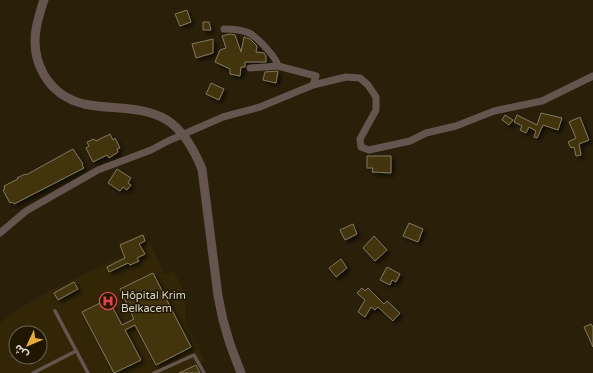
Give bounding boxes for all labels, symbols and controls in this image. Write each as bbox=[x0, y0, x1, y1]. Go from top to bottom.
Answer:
place label: Hôpital Krim Belkacem bbox=[121, 289, 186, 315]
hospital icon: Hôpital Krim Belkacem bbox=[98, 291, 118, 311]
north arrow bbox=[8, 325, 48, 365]
text: ش bbox=[11, 342, 31, 362]

